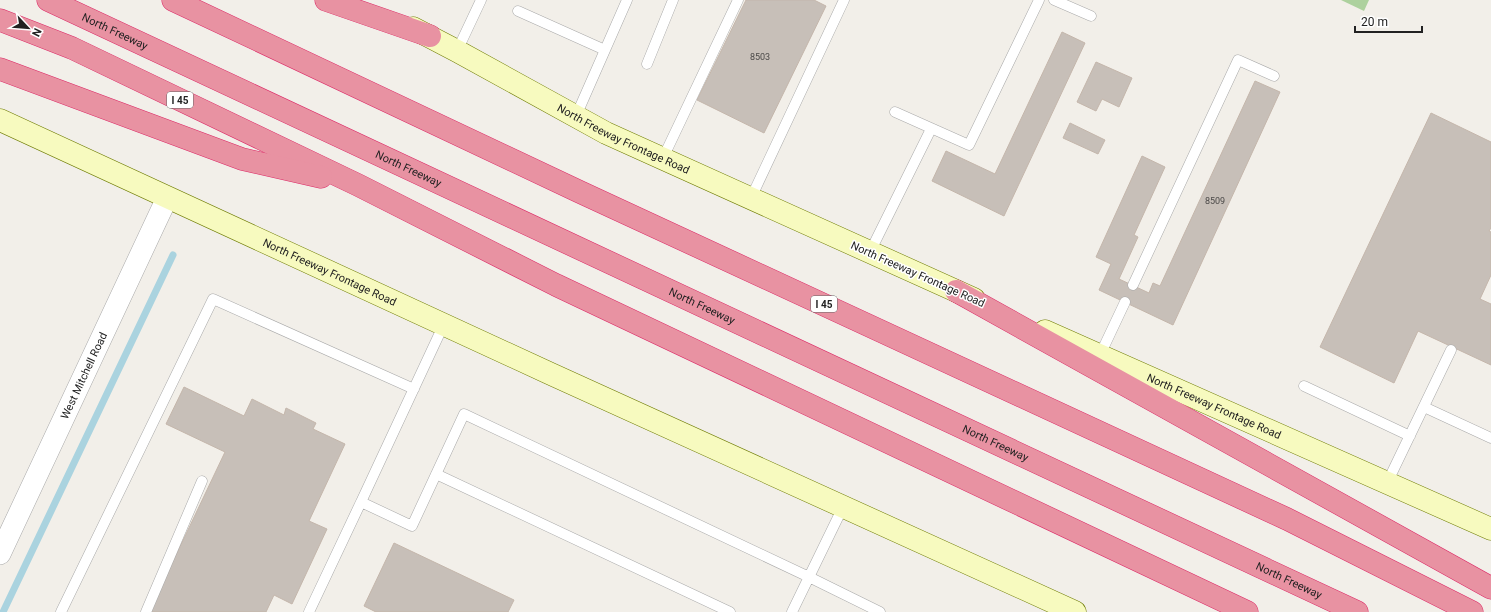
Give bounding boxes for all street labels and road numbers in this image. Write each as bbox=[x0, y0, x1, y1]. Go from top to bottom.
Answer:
street label: North Freeway bbox=[80, 11, 151, 53]
road number: I 45 bbox=[167, 92, 193, 108]
street label: North Freeway Frontage Road bbox=[555, 101, 691, 177]
street label: North Freeway bbox=[373, 148, 444, 190]
street label: North Freeway Frontage Road bbox=[261, 236, 398, 309]
street label: North Freeway Frontage Road bbox=[849, 239, 987, 310]
street label: North Freeway bbox=[667, 285, 738, 328]
road number: I 45 bbox=[811, 296, 837, 312]
street label: West Mitchell Road bbox=[58, 330, 110, 421]
street label: North Freeway Frontage Road bbox=[1145, 371, 1283, 442]
street label: North Freeway bbox=[960, 422, 1031, 465]
street label: North Freeway bbox=[1254, 560, 1325, 602]

